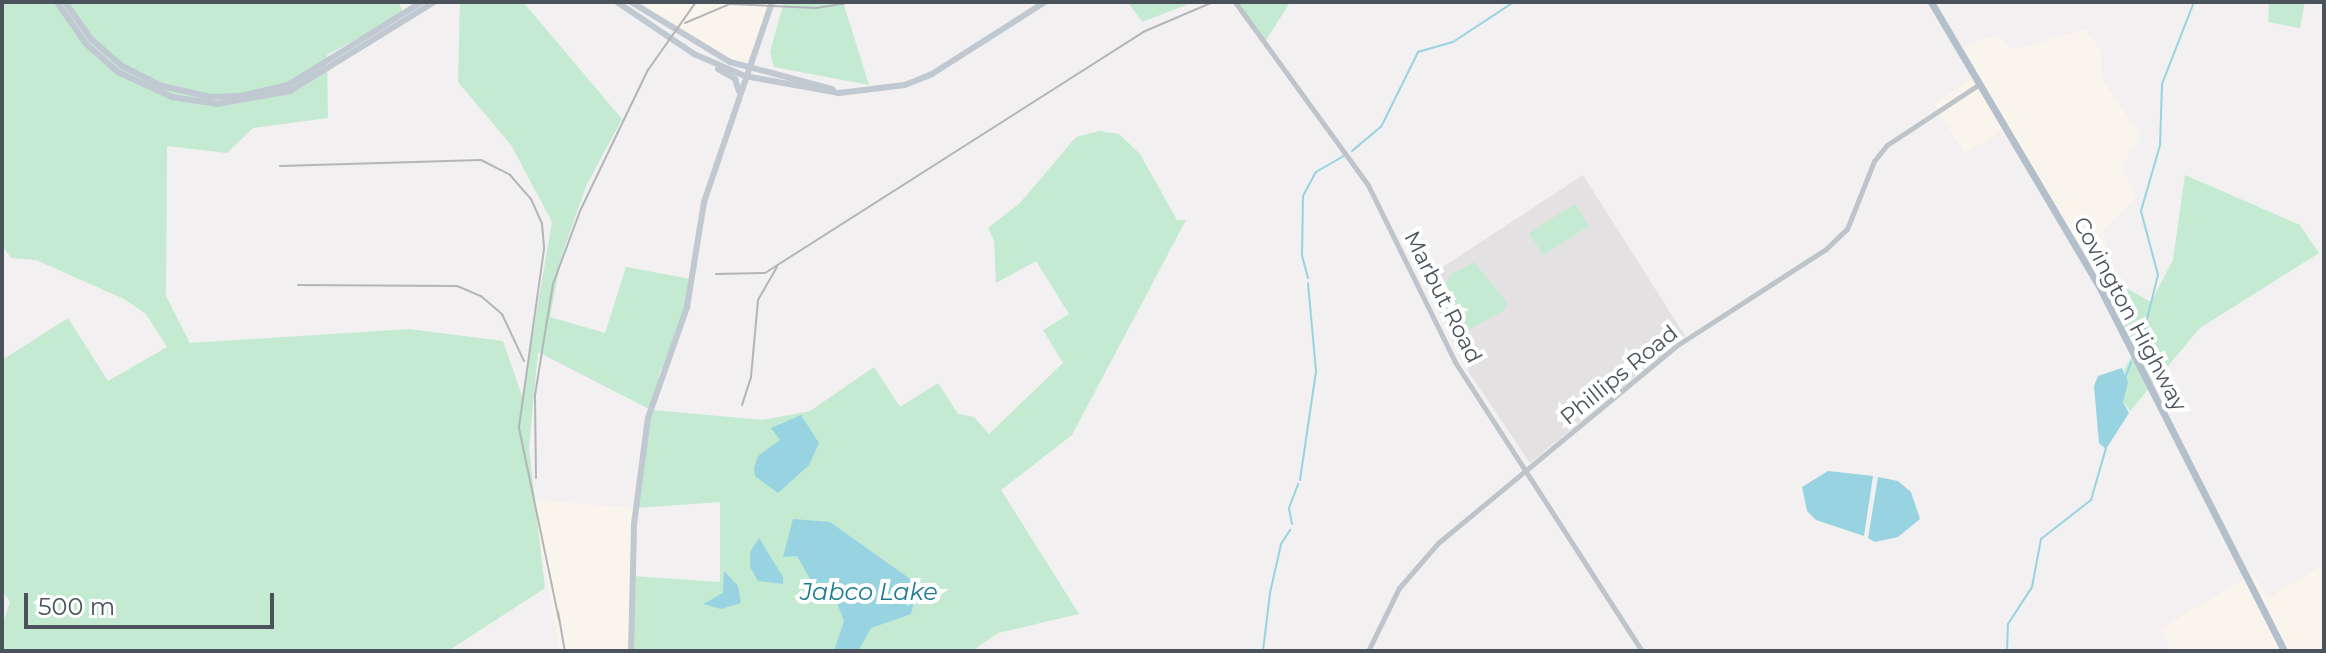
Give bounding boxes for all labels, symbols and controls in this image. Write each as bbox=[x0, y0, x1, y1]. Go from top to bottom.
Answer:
street label: Covington Highway bbox=[2068, 212, 2192, 416]
street label: Marbut Road bbox=[1398, 227, 1488, 367]
street label: Phillips Road bbox=[1555, 320, 1683, 430]
scale bar bbox=[28, 577, 278, 627]
water label: Jabco Lake bbox=[800, 578, 938, 606]
text: 500 m bbox=[38, 592, 115, 621]

